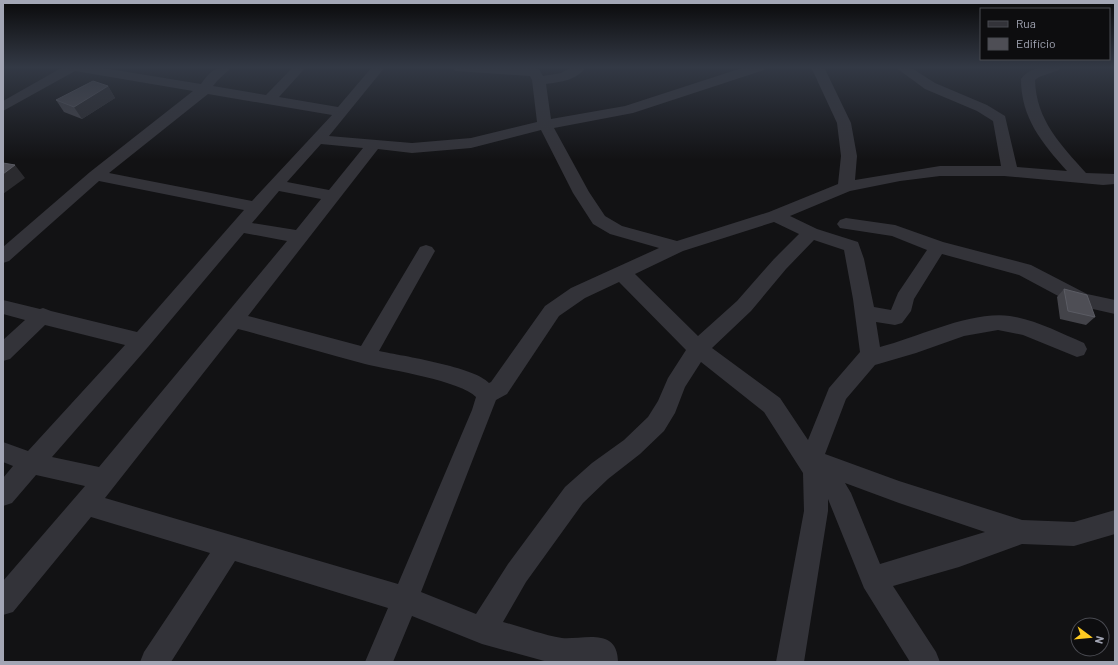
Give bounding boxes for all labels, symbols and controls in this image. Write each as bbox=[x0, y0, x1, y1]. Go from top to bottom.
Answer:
legend bbox=[980, 8, 1110, 60]
text: Rua bbox=[1016, 16, 1036, 30]
text: Edifício bbox=[1016, 36, 1056, 50]
north arrow bbox=[1070, 617, 1110, 657]
text: N bbox=[1093, 635, 1107, 645]

